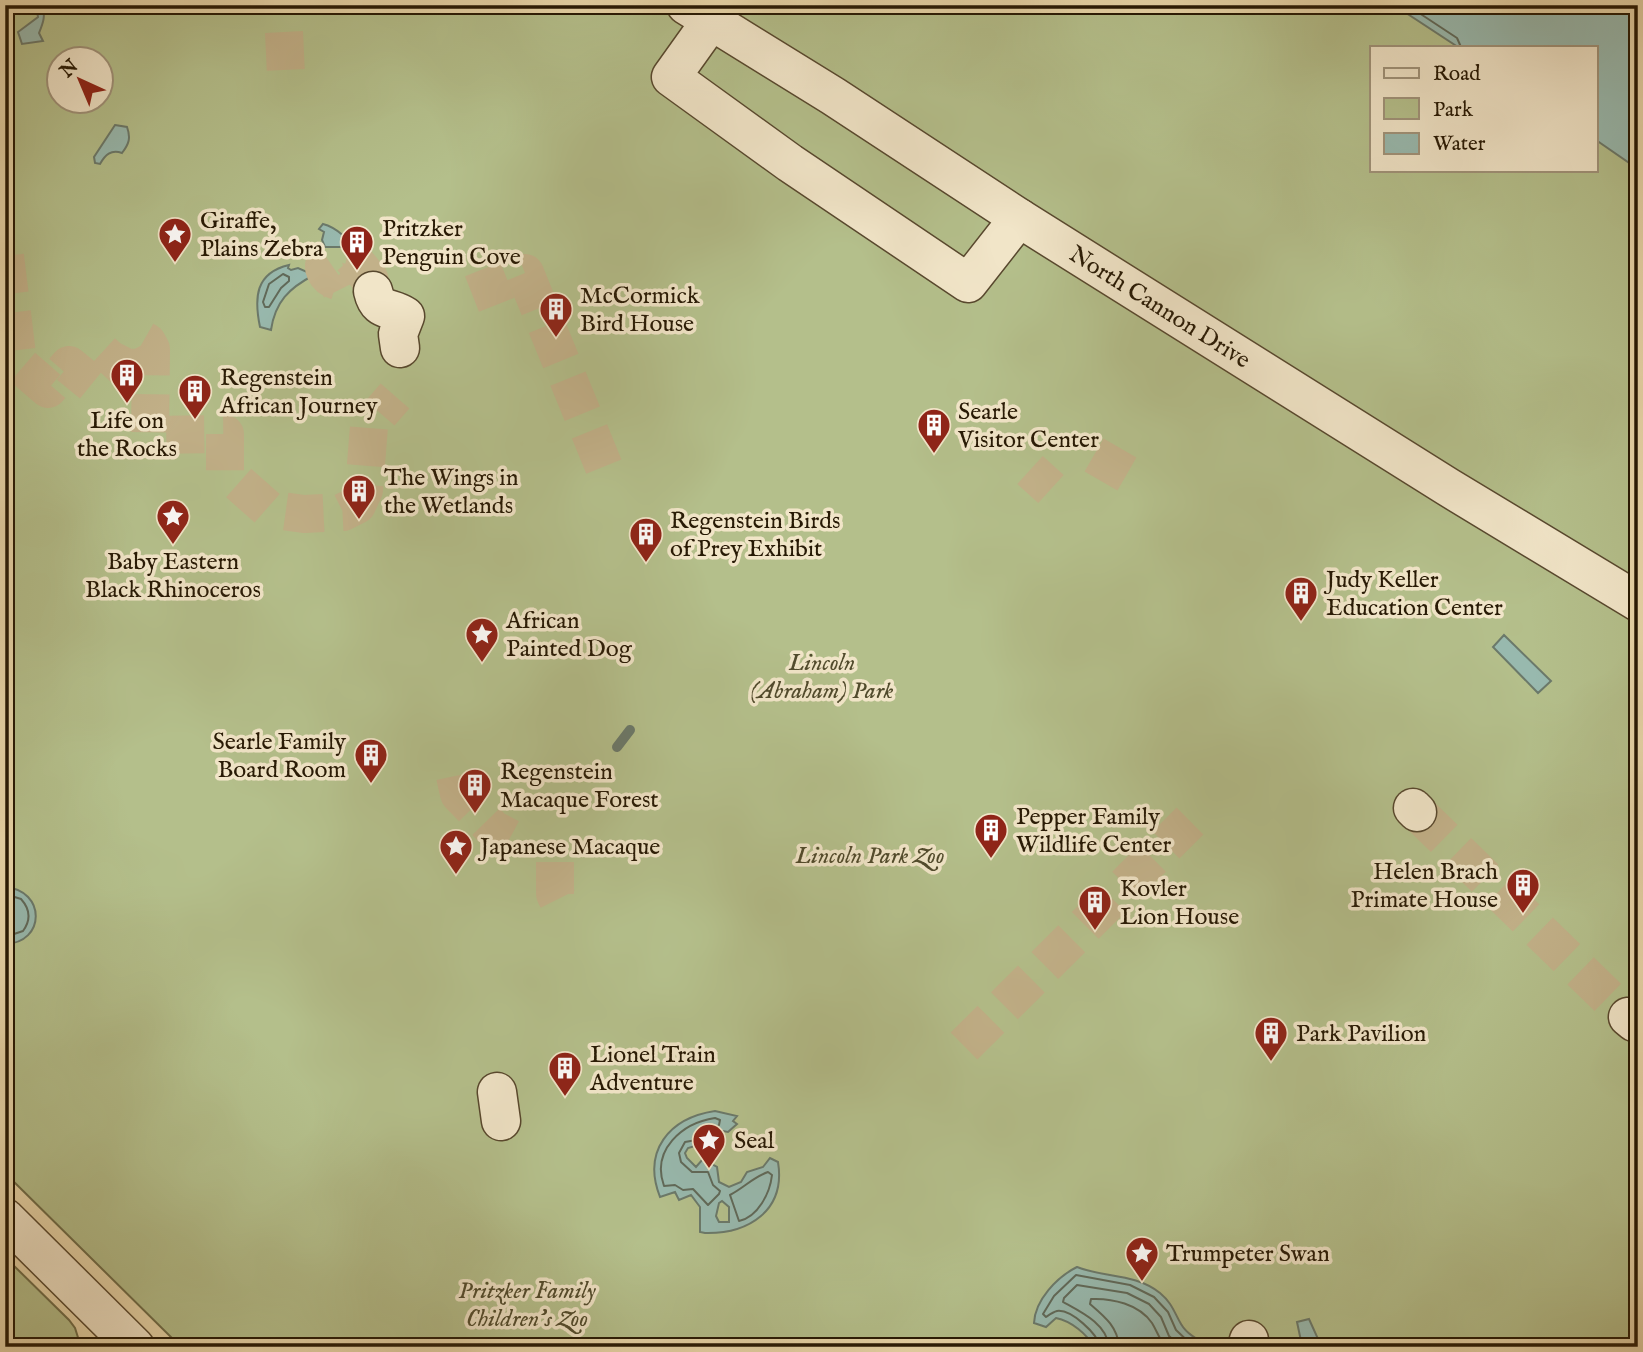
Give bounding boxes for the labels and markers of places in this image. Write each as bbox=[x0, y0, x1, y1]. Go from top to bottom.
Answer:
place label: Giraffe, Plains Zebra bbox=[200, 206, 324, 265]
place label: Pritzker Penguin Cove bbox=[382, 214, 521, 273]
place icon: Giraffe, Plains Zebra bbox=[156, 215, 194, 264]
building icon: Pritzker Penguin Cove bbox=[338, 223, 376, 272]
place label: McCormick Bird House bbox=[580, 281, 700, 340]
building icon: McCormick Bird House bbox=[537, 290, 575, 339]
building icon: Life on the Rocks bbox=[108, 356, 146, 405]
place label: Regenstein African Journey bbox=[219, 363, 378, 422]
building icon: Regenstein African Journey bbox=[176, 372, 214, 421]
place label: Searle Visitor Center bbox=[957, 397, 1099, 456]
place label: Life on the Rocks bbox=[77, 406, 177, 465]
building icon: Searle Visitor Center bbox=[915, 406, 953, 455]
place label: The Wings in the Wetlands bbox=[384, 463, 519, 522]
building icon: The Wings in the Wetlands bbox=[340, 472, 378, 521]
place icon: Baby Eastern Black Rhinoceros bbox=[154, 497, 192, 546]
place label: Regenstein Birds of Prey Exhibit bbox=[670, 506, 840, 565]
building icon: Regenstein Birds of Prey Exhibit bbox=[627, 515, 665, 564]
place label: Baby Eastern Black Rhinoceros bbox=[85, 547, 261, 606]
place label: Judy Keller Education Center bbox=[1323, 565, 1503, 624]
building icon: Judy Keller Education Center bbox=[1282, 574, 1320, 623]
place label: African Painted Dog bbox=[505, 606, 633, 665]
place icon: African Painted Dog bbox=[463, 615, 501, 664]
place label: Searle Family Board Room bbox=[212, 727, 346, 786]
building icon: Searle Family Board Room bbox=[352, 736, 390, 785]
place label: Regenstein Macaque Forest bbox=[500, 757, 659, 816]
building icon: Regenstein Macaque Forest bbox=[456, 766, 494, 815]
place label: Pepper Family Wildlife Center bbox=[1016, 802, 1172, 861]
building icon: Pepper Family Wildlife Center bbox=[972, 811, 1010, 860]
place icon: Japanese Macaque bbox=[437, 827, 475, 876]
place label: Japanese Macaque bbox=[477, 832, 660, 863]
place label: Helen Brach Primate House bbox=[1351, 857, 1498, 916]
building icon: Helen Brach Primate House bbox=[1504, 866, 1542, 915]
place label: Kovler Lion House bbox=[1120, 874, 1239, 933]
building icon: Kovler Lion House bbox=[1076, 883, 1114, 932]
building icon: Park Pavilion bbox=[1252, 1014, 1290, 1063]
place label: Park Pavilion bbox=[1296, 1019, 1427, 1050]
place label: Lionel Train Adventure bbox=[589, 1040, 716, 1099]
building icon: Lionel Train Adventure bbox=[546, 1049, 584, 1098]
place icon: Seal bbox=[690, 1121, 728, 1170]
place label: Seal bbox=[734, 1126, 775, 1157]
place icon: Trumpeter Swan bbox=[1123, 1234, 1161, 1283]
place label: Trumpeter Swan bbox=[1166, 1239, 1330, 1270]

